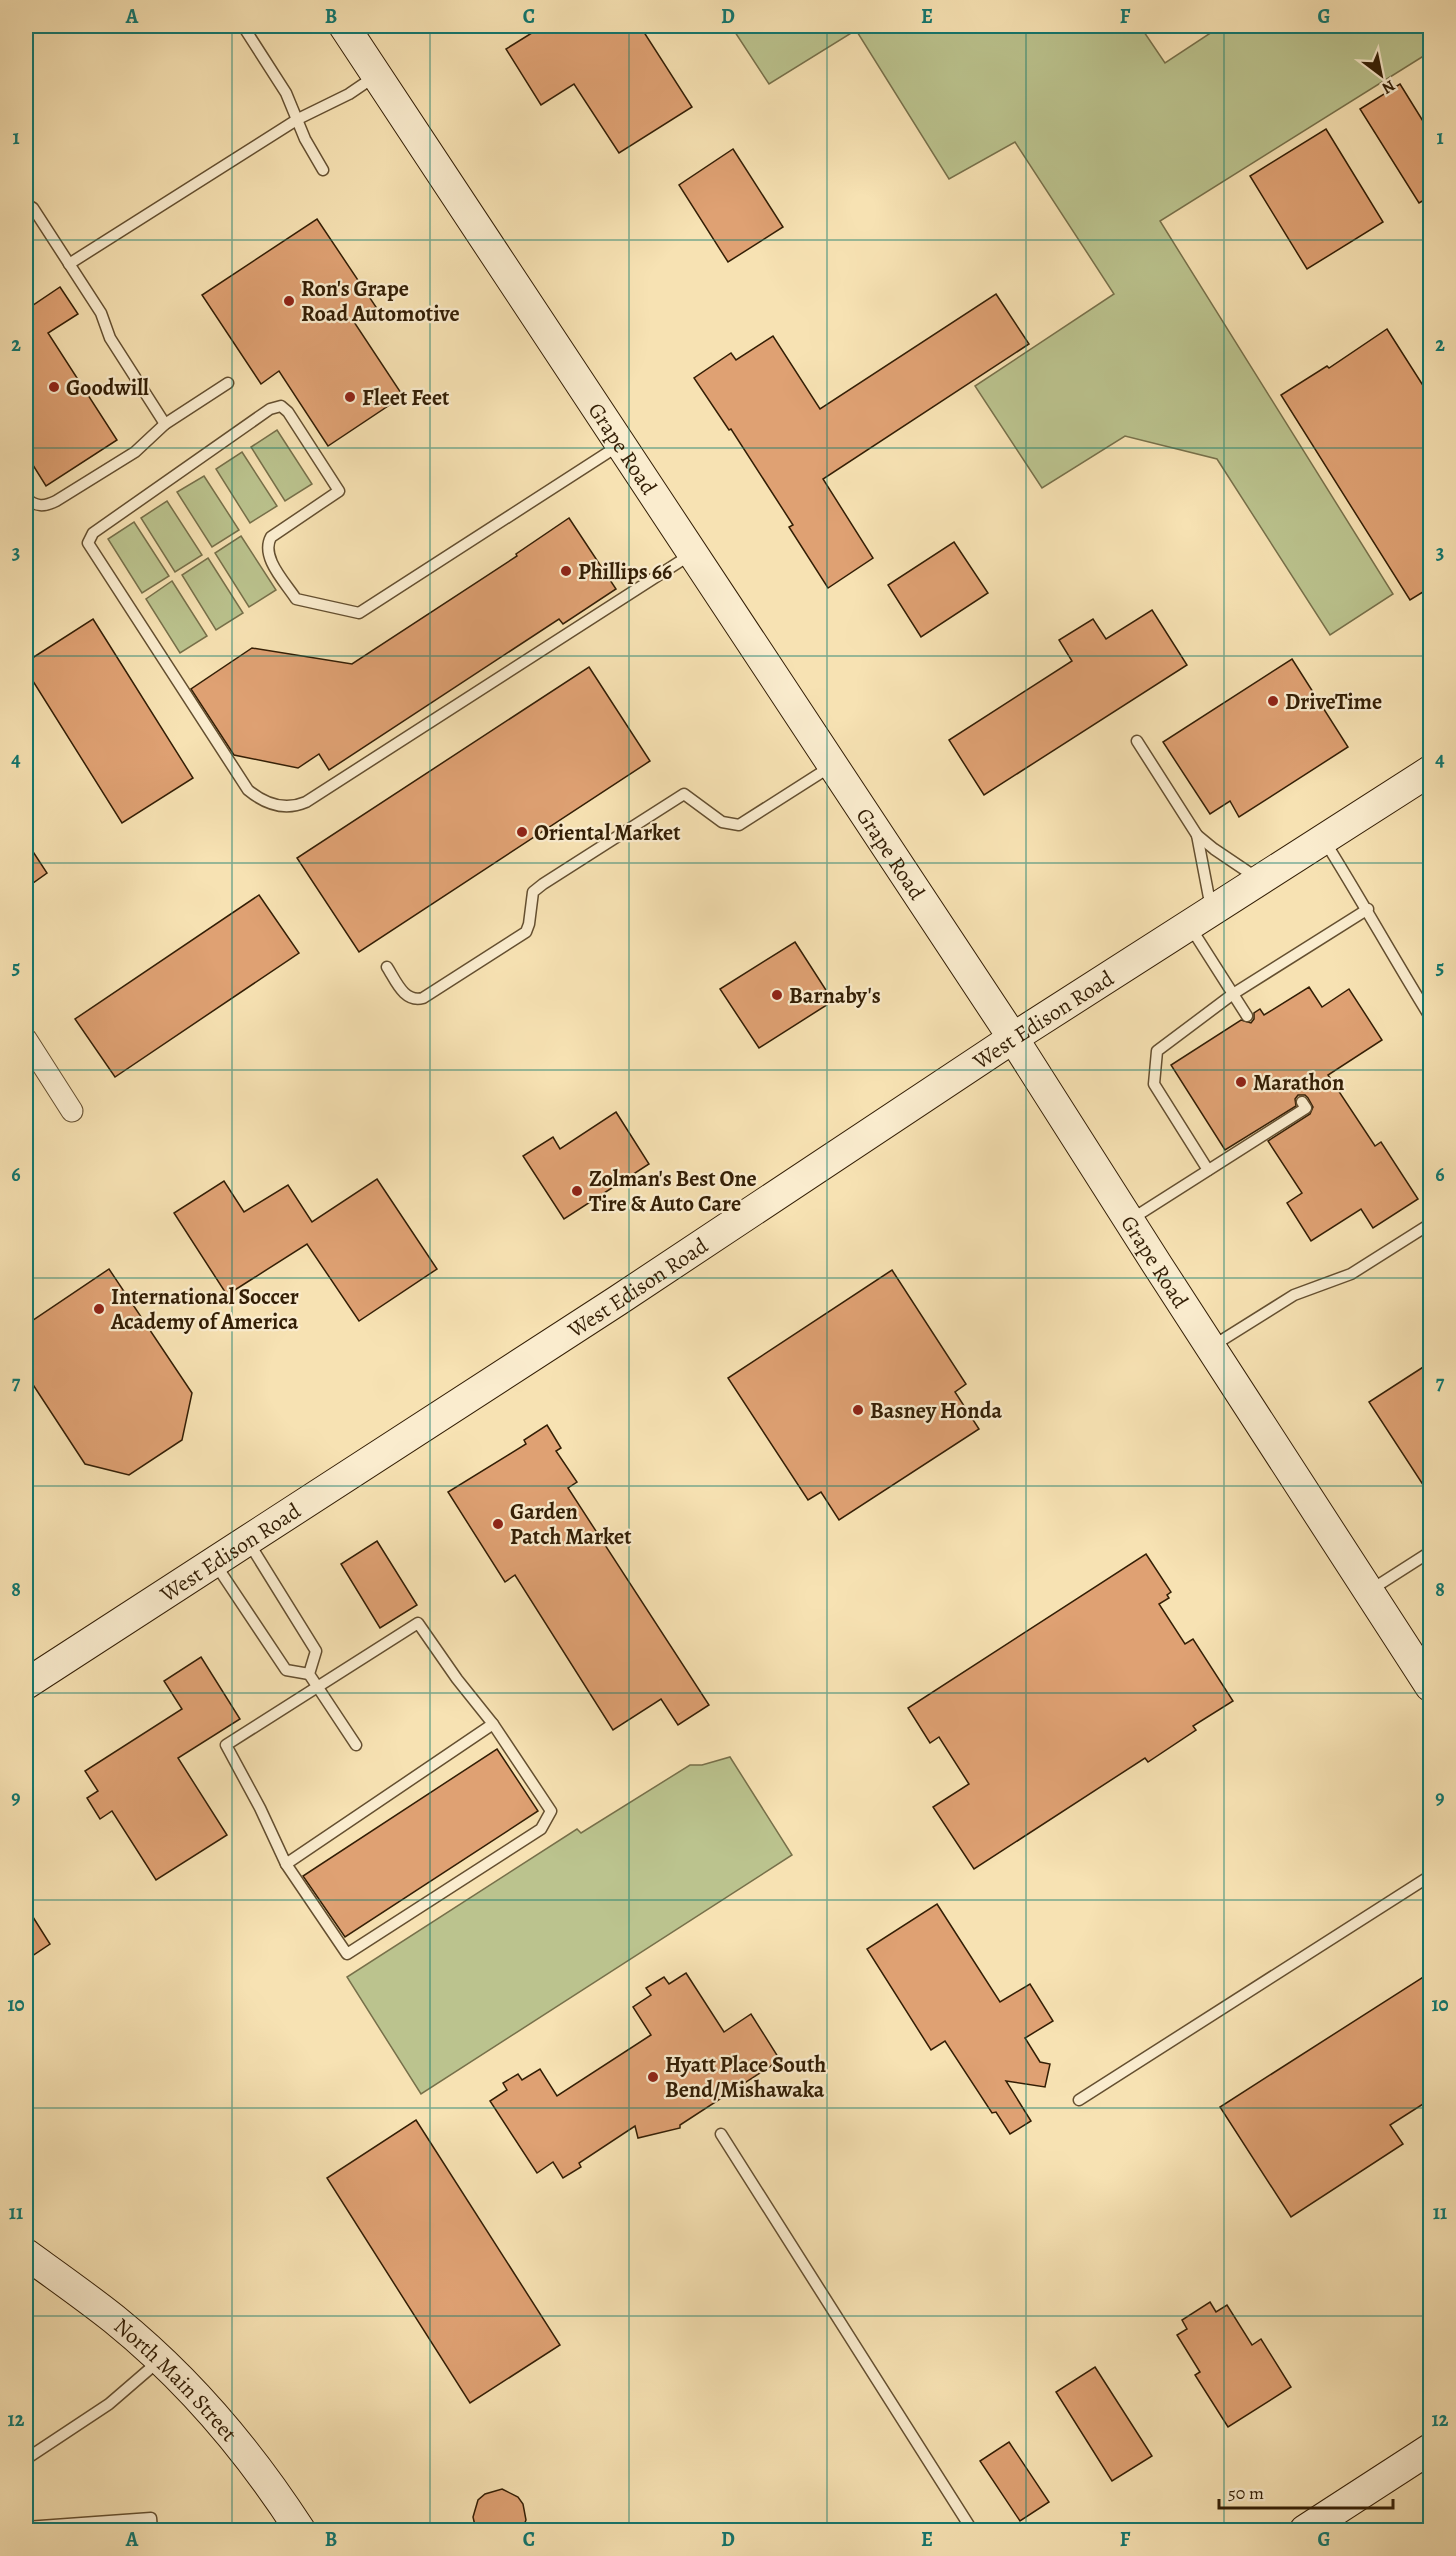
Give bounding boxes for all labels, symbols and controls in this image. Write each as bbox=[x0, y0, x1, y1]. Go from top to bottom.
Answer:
text: A bbox=[125, 3, 139, 30]
text: B bbox=[325, 3, 337, 30]
text: C bbox=[523, 3, 535, 30]
text: D bbox=[721, 3, 735, 30]
text: E bbox=[921, 3, 933, 30]
text: F bbox=[1120, 3, 1131, 30]
text: G bbox=[1317, 3, 1331, 30]
north arrow bbox=[1351, 45, 1411, 105]
text: N bbox=[1377, 74, 1399, 99]
text: 1 bbox=[12, 124, 20, 151]
text: 1 bbox=[1436, 124, 1444, 151]
place label: Ron's Grape Road Automotive bbox=[301, 274, 460, 329]
marker: Ron's Grape Road Automotive bbox=[282, 294, 296, 308]
text: 2 bbox=[11, 331, 21, 358]
text: 2 bbox=[1435, 331, 1445, 358]
place label: Goodwill bbox=[66, 373, 149, 403]
marker: Goodwill bbox=[47, 380, 61, 394]
place label: Fleet Feet bbox=[362, 383, 450, 413]
marker: Fleet Feet bbox=[343, 390, 357, 404]
street label: Grape Road bbox=[581, 397, 664, 501]
text: 3 bbox=[12, 539, 20, 566]
text: 3 bbox=[1436, 539, 1444, 566]
place label: Phillips 66 bbox=[578, 557, 672, 587]
marker: Phillips 66 bbox=[559, 564, 573, 578]
place label: DriveTime bbox=[1285, 687, 1382, 717]
marker: DriveTime bbox=[1266, 694, 1280, 708]
text: 4 bbox=[11, 746, 21, 773]
text: 4 bbox=[1435, 746, 1445, 773]
street label: Grape Road bbox=[849, 802, 932, 906]
place label: Oriental Market bbox=[534, 818, 681, 848]
marker: Oriental Market bbox=[515, 825, 529, 839]
text: 5 bbox=[12, 954, 20, 981]
text: 5 bbox=[1436, 954, 1444, 981]
street label: West Edison Road bbox=[966, 963, 1120, 1077]
place label: Barnaby's bbox=[789, 981, 881, 1011]
marker: Barnaby's bbox=[770, 988, 784, 1002]
place label: Marathon bbox=[1253, 1068, 1344, 1098]
marker: Marathon bbox=[1234, 1075, 1248, 1089]
text: 6 bbox=[11, 1161, 21, 1188]
text: 6 bbox=[1435, 1161, 1445, 1188]
place label: Zolman's Best One Tire & Auto Care bbox=[589, 1164, 757, 1219]
marker: Zolman's Best One Tire & Auto Care bbox=[570, 1184, 584, 1198]
street label: Grape Road bbox=[1114, 1210, 1195, 1314]
street label: West Edison Road bbox=[561, 1231, 714, 1346]
place label: International Soccer Academy of America bbox=[110, 1282, 299, 1337]
marker: International Soccer Academy of America bbox=[92, 1302, 106, 1316]
text: 7 bbox=[12, 1369, 21, 1396]
text: 7 bbox=[1436, 1369, 1445, 1396]
place label: Basney Honda bbox=[870, 1396, 1002, 1426]
marker: Basney Honda bbox=[851, 1403, 865, 1417]
street label: West Edison Road bbox=[154, 1496, 307, 1610]
place label: Garden Patch Market bbox=[510, 1497, 632, 1552]
marker: Garden Patch Market bbox=[491, 1517, 505, 1531]
text: 8 bbox=[11, 1576, 21, 1603]
text: 8 bbox=[1435, 1576, 1445, 1603]
text: 9 bbox=[11, 1784, 21, 1811]
text: 9 bbox=[1435, 1784, 1445, 1811]
text: 10 bbox=[7, 1991, 25, 2018]
text: 10 bbox=[1431, 1991, 1449, 2018]
place label: Hyatt Place South Bend/Mishawaka bbox=[665, 2050, 826, 2105]
marker: Hyatt Place South Bend/Mishawaka bbox=[646, 2070, 660, 2084]
text: 11 bbox=[9, 2199, 23, 2226]
text: 11 bbox=[1433, 2199, 1447, 2226]
street label: North Main Street bbox=[107, 2311, 244, 2448]
text: 12 bbox=[8, 2406, 25, 2433]
text: 12 bbox=[1432, 2406, 1449, 2433]
scale bar bbox=[1219, 2472, 1393, 2510]
text: 50 m bbox=[1228, 2481, 1264, 2505]
text: A bbox=[125, 2526, 139, 2553]
text: B bbox=[325, 2526, 337, 2553]
text: C bbox=[523, 2526, 535, 2553]
text: D bbox=[721, 2526, 735, 2553]
text: E bbox=[921, 2526, 933, 2553]
text: F bbox=[1120, 2526, 1131, 2553]
text: G bbox=[1317, 2526, 1331, 2553]

